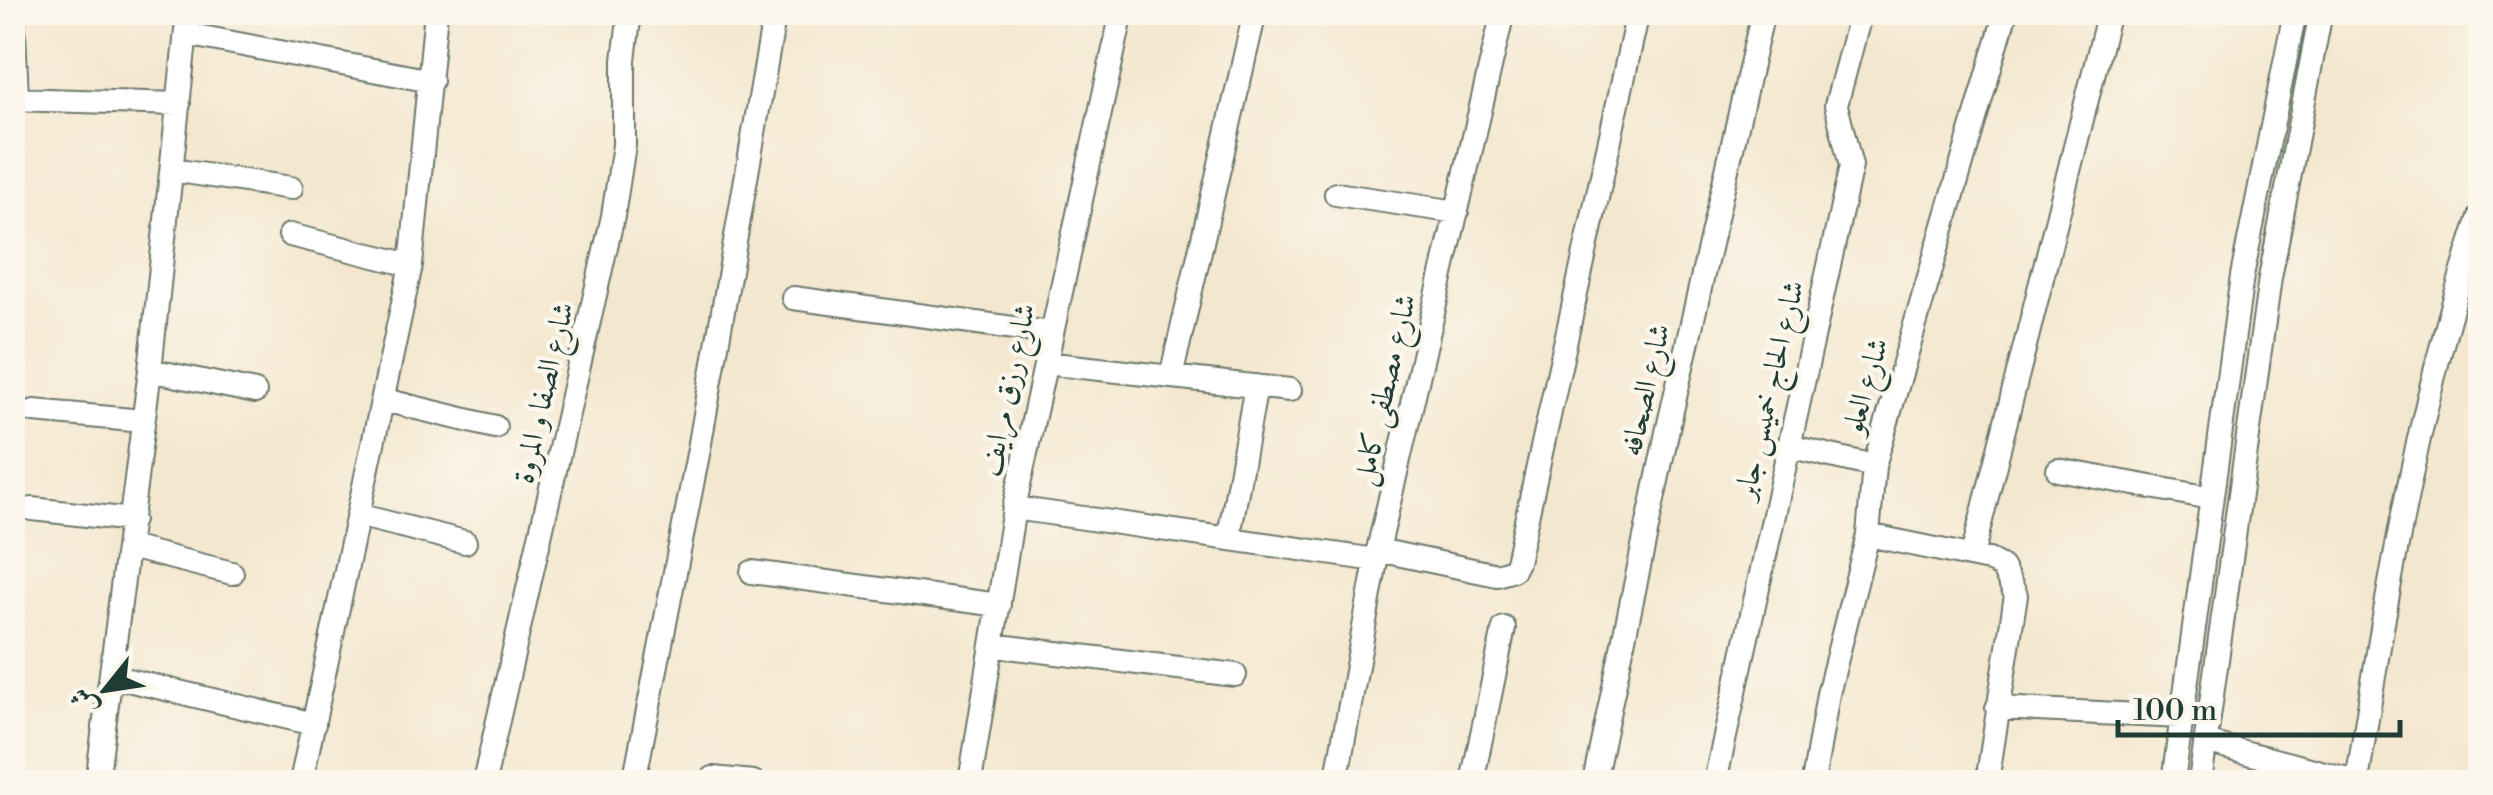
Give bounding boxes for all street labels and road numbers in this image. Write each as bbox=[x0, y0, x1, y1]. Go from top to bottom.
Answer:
street label: شارع الحاج خميس جابر bbox=[1726, 277, 1820, 508]
street label: شارع مصطفى كامل bbox=[1344, 290, 1430, 491]
street label: شارع الصفا و المروة bbox=[505, 299, 588, 488]
street label: شارع رزق مرايف bbox=[971, 300, 1050, 481]
street label: شارع الصحافه bbox=[1612, 320, 1685, 461]
street label: شارع العلو bbox=[1833, 334, 1903, 443]

